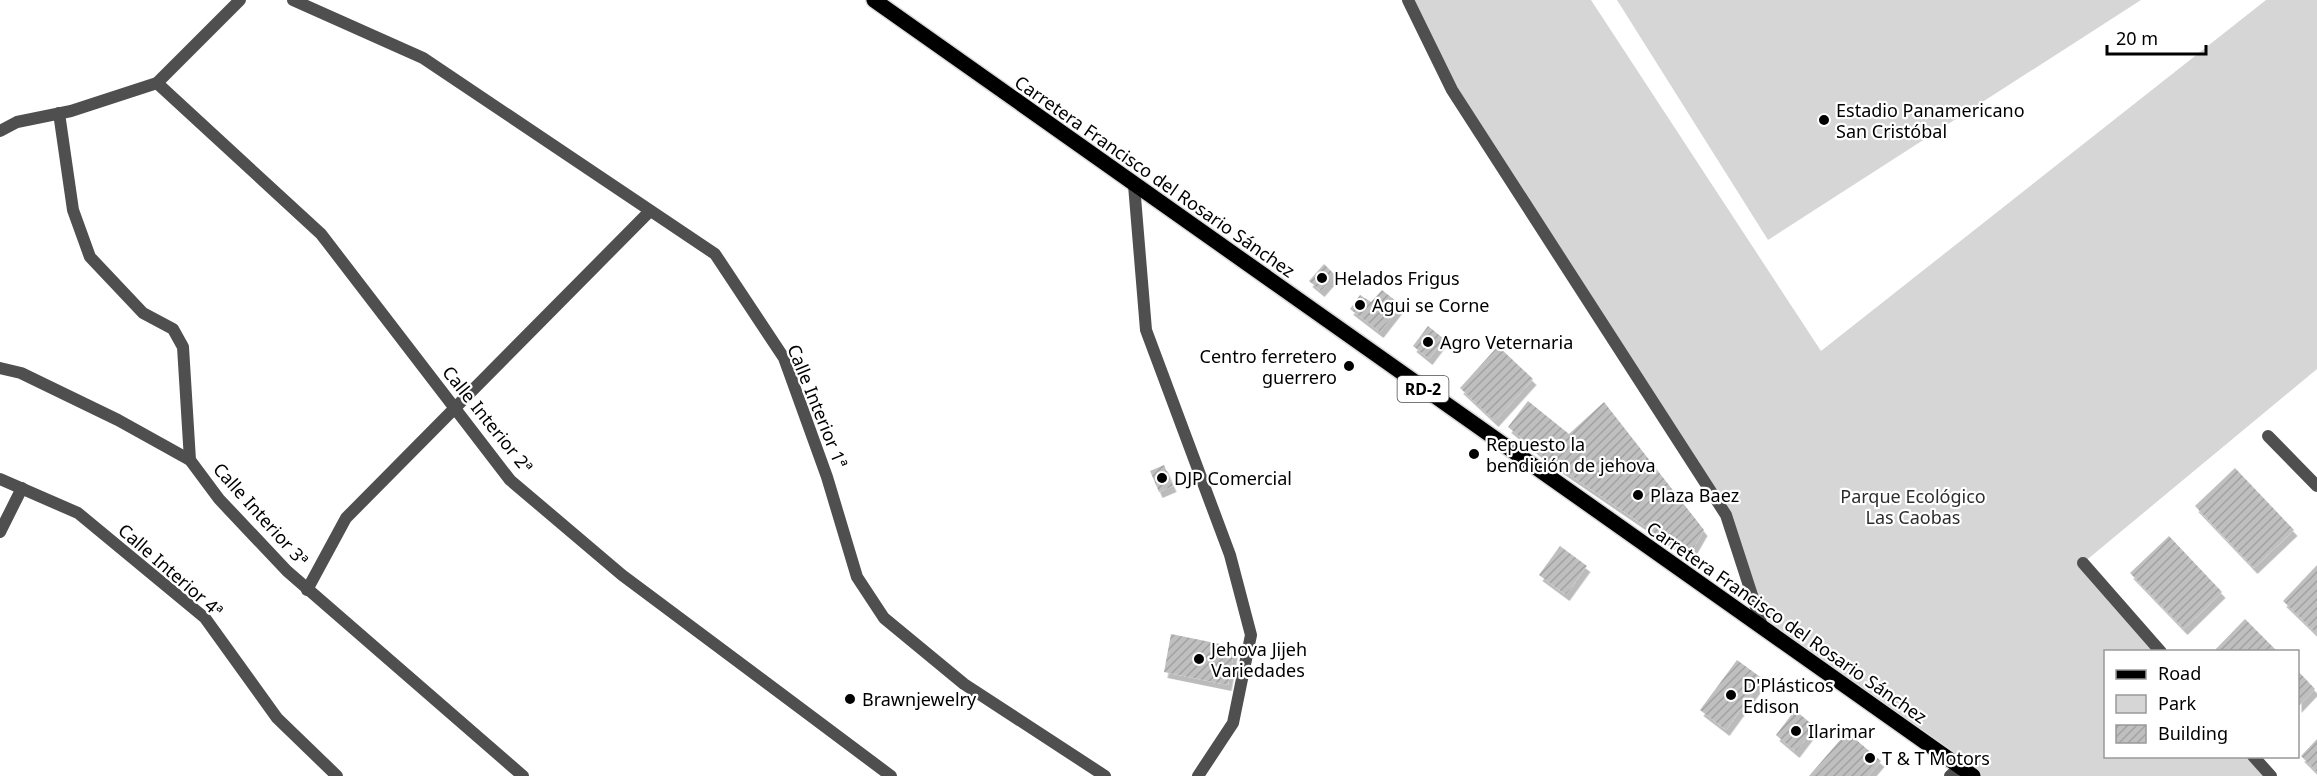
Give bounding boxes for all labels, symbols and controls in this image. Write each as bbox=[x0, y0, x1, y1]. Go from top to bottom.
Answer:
scale bar bbox=[2107, 18, 2206, 56]
text: 20 m bbox=[2116, 26, 2158, 50]
street label: Carretera Francisco del Rosario Sánchez bbox=[1010, 70, 1300, 282]
place label: Estadio Panamericano San Cristóbal bbox=[1836, 98, 2025, 143]
marker: Estadio Panamericano San Cristóbal bbox=[1817, 113, 1831, 127]
place label: Helados Frigus bbox=[1334, 266, 1460, 290]
marker: Helados Frigus bbox=[1315, 271, 1329, 285]
place label: Agui se Corne bbox=[1372, 293, 1489, 317]
marker: Agui se Corne bbox=[1353, 298, 1367, 312]
place label: Agro Veternaria bbox=[1440, 330, 1573, 354]
marker: Agro Veternaria bbox=[1421, 335, 1435, 349]
street label: Calle Interior 1ª bbox=[782, 341, 854, 471]
place label: Centro ferretero guerrero bbox=[1200, 344, 1337, 389]
marker: Centro ferretero guerrero bbox=[1342, 359, 1356, 373]
street label: Calle Interior 2ª bbox=[437, 360, 539, 478]
road number: RD-2 bbox=[1398, 376, 1448, 402]
place label: Repuesto la bendición de jehova bbox=[1486, 432, 1656, 477]
marker: Repuesto la bendición de jehova bbox=[1467, 447, 1481, 461]
street label: Calle Interior 3ª bbox=[208, 457, 314, 571]
place label: DJP Comercial bbox=[1174, 466, 1292, 490]
marker: DJP Comercial bbox=[1155, 471, 1169, 485]
place label: Plaza Baez bbox=[1650, 483, 1739, 507]
park label: Parque Ecológico Las Caobas bbox=[1840, 484, 1986, 529]
marker: Plaza Baez bbox=[1631, 488, 1645, 502]
street label: Carretera Francisco del Rosario Sánchez bbox=[1642, 516, 1932, 728]
street label: Calle Interior 4ª bbox=[114, 518, 228, 622]
place label: Jehova Jijeh Variedades bbox=[1209, 637, 1307, 682]
legend bbox=[2104, 650, 2299, 758]
marker: Jehova Jijeh Variedades bbox=[1192, 652, 1206, 666]
text: Road bbox=[2158, 661, 2201, 685]
place label: D'Plásticos Edison bbox=[1743, 673, 1834, 718]
place label: Brawnjewelry bbox=[862, 687, 977, 711]
marker: D'Plásticos Edison bbox=[1724, 688, 1738, 702]
text: Park bbox=[2158, 691, 2196, 715]
marker: Brawnjewelry bbox=[843, 692, 857, 706]
place label: Ilarimar bbox=[1808, 719, 1876, 743]
text: Building bbox=[2158, 721, 2228, 745]
marker: Ilarimar bbox=[1789, 724, 1803, 738]
place label: T & T Motors bbox=[1882, 746, 1990, 770]
marker: T & T Motors bbox=[1863, 751, 1877, 765]

